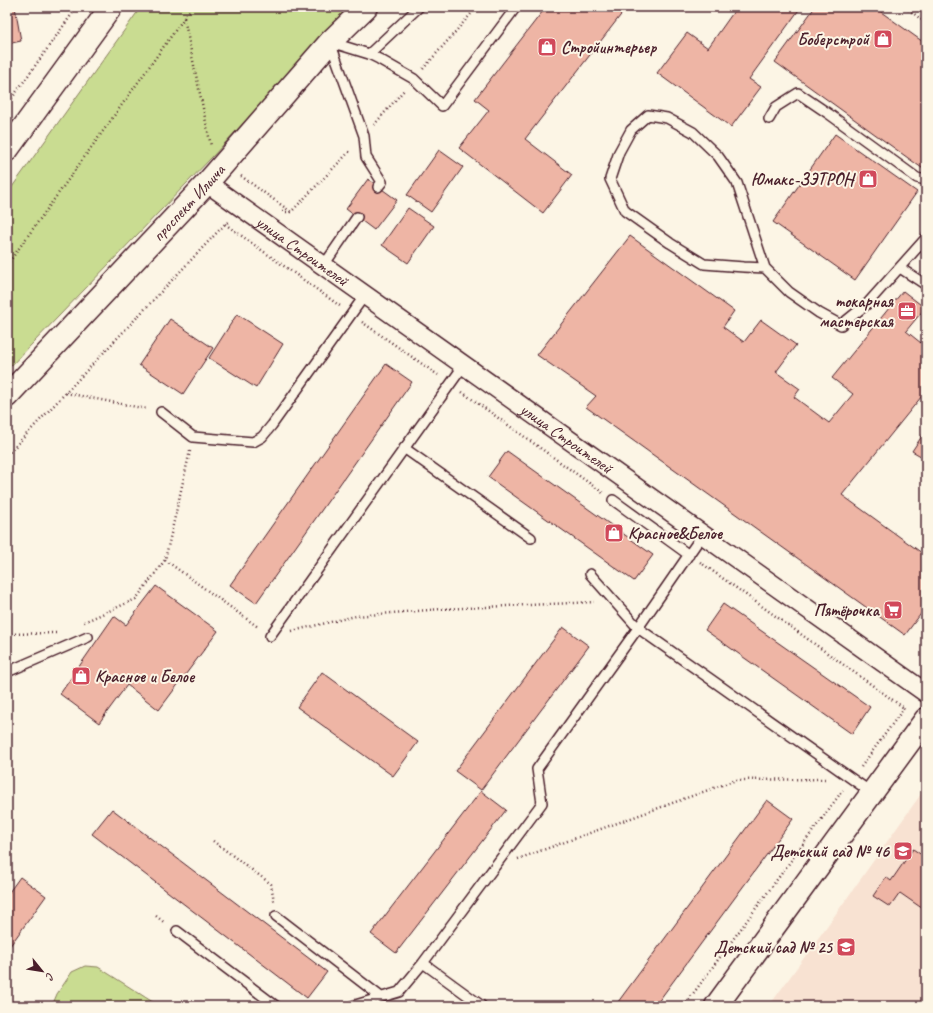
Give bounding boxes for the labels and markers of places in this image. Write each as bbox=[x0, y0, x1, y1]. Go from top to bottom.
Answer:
shop icon: Боберстрой bbox=[872, 28, 894, 50]
place label: Боберстрой bbox=[797, 29, 871, 50]
shop icon: Стройинтерьер bbox=[536, 36, 558, 58]
place label: Стройинтерьер bbox=[561, 37, 657, 58]
shop icon: Юмакс-ЗЭТРОН bbox=[857, 168, 879, 190]
place label: Юмакс-ЗЭТРОН bbox=[751, 169, 857, 190]
place label: токарная мастерская bbox=[819, 291, 894, 332]
office icon: токарная мастерская bbox=[896, 300, 918, 322]
shop icon: Красное&Белое bbox=[603, 522, 625, 544]
place label: Красное&Белое bbox=[628, 523, 724, 544]
supermarket icon: Пятёрочка bbox=[882, 599, 904, 621]
place label: Пятёрочка bbox=[814, 600, 881, 621]
shop icon: Красное и Белое bbox=[70, 665, 92, 687]
place label: Красное и Белое bbox=[95, 666, 196, 687]
school or university icon: Детский сад № 46 bbox=[892, 840, 914, 862]
place label: Детский сад № 46 bbox=[770, 841, 890, 862]
school or university icon: Детский сад № 25 bbox=[835, 936, 857, 958]
place label: Детский сад № 25 bbox=[714, 937, 834, 958]

